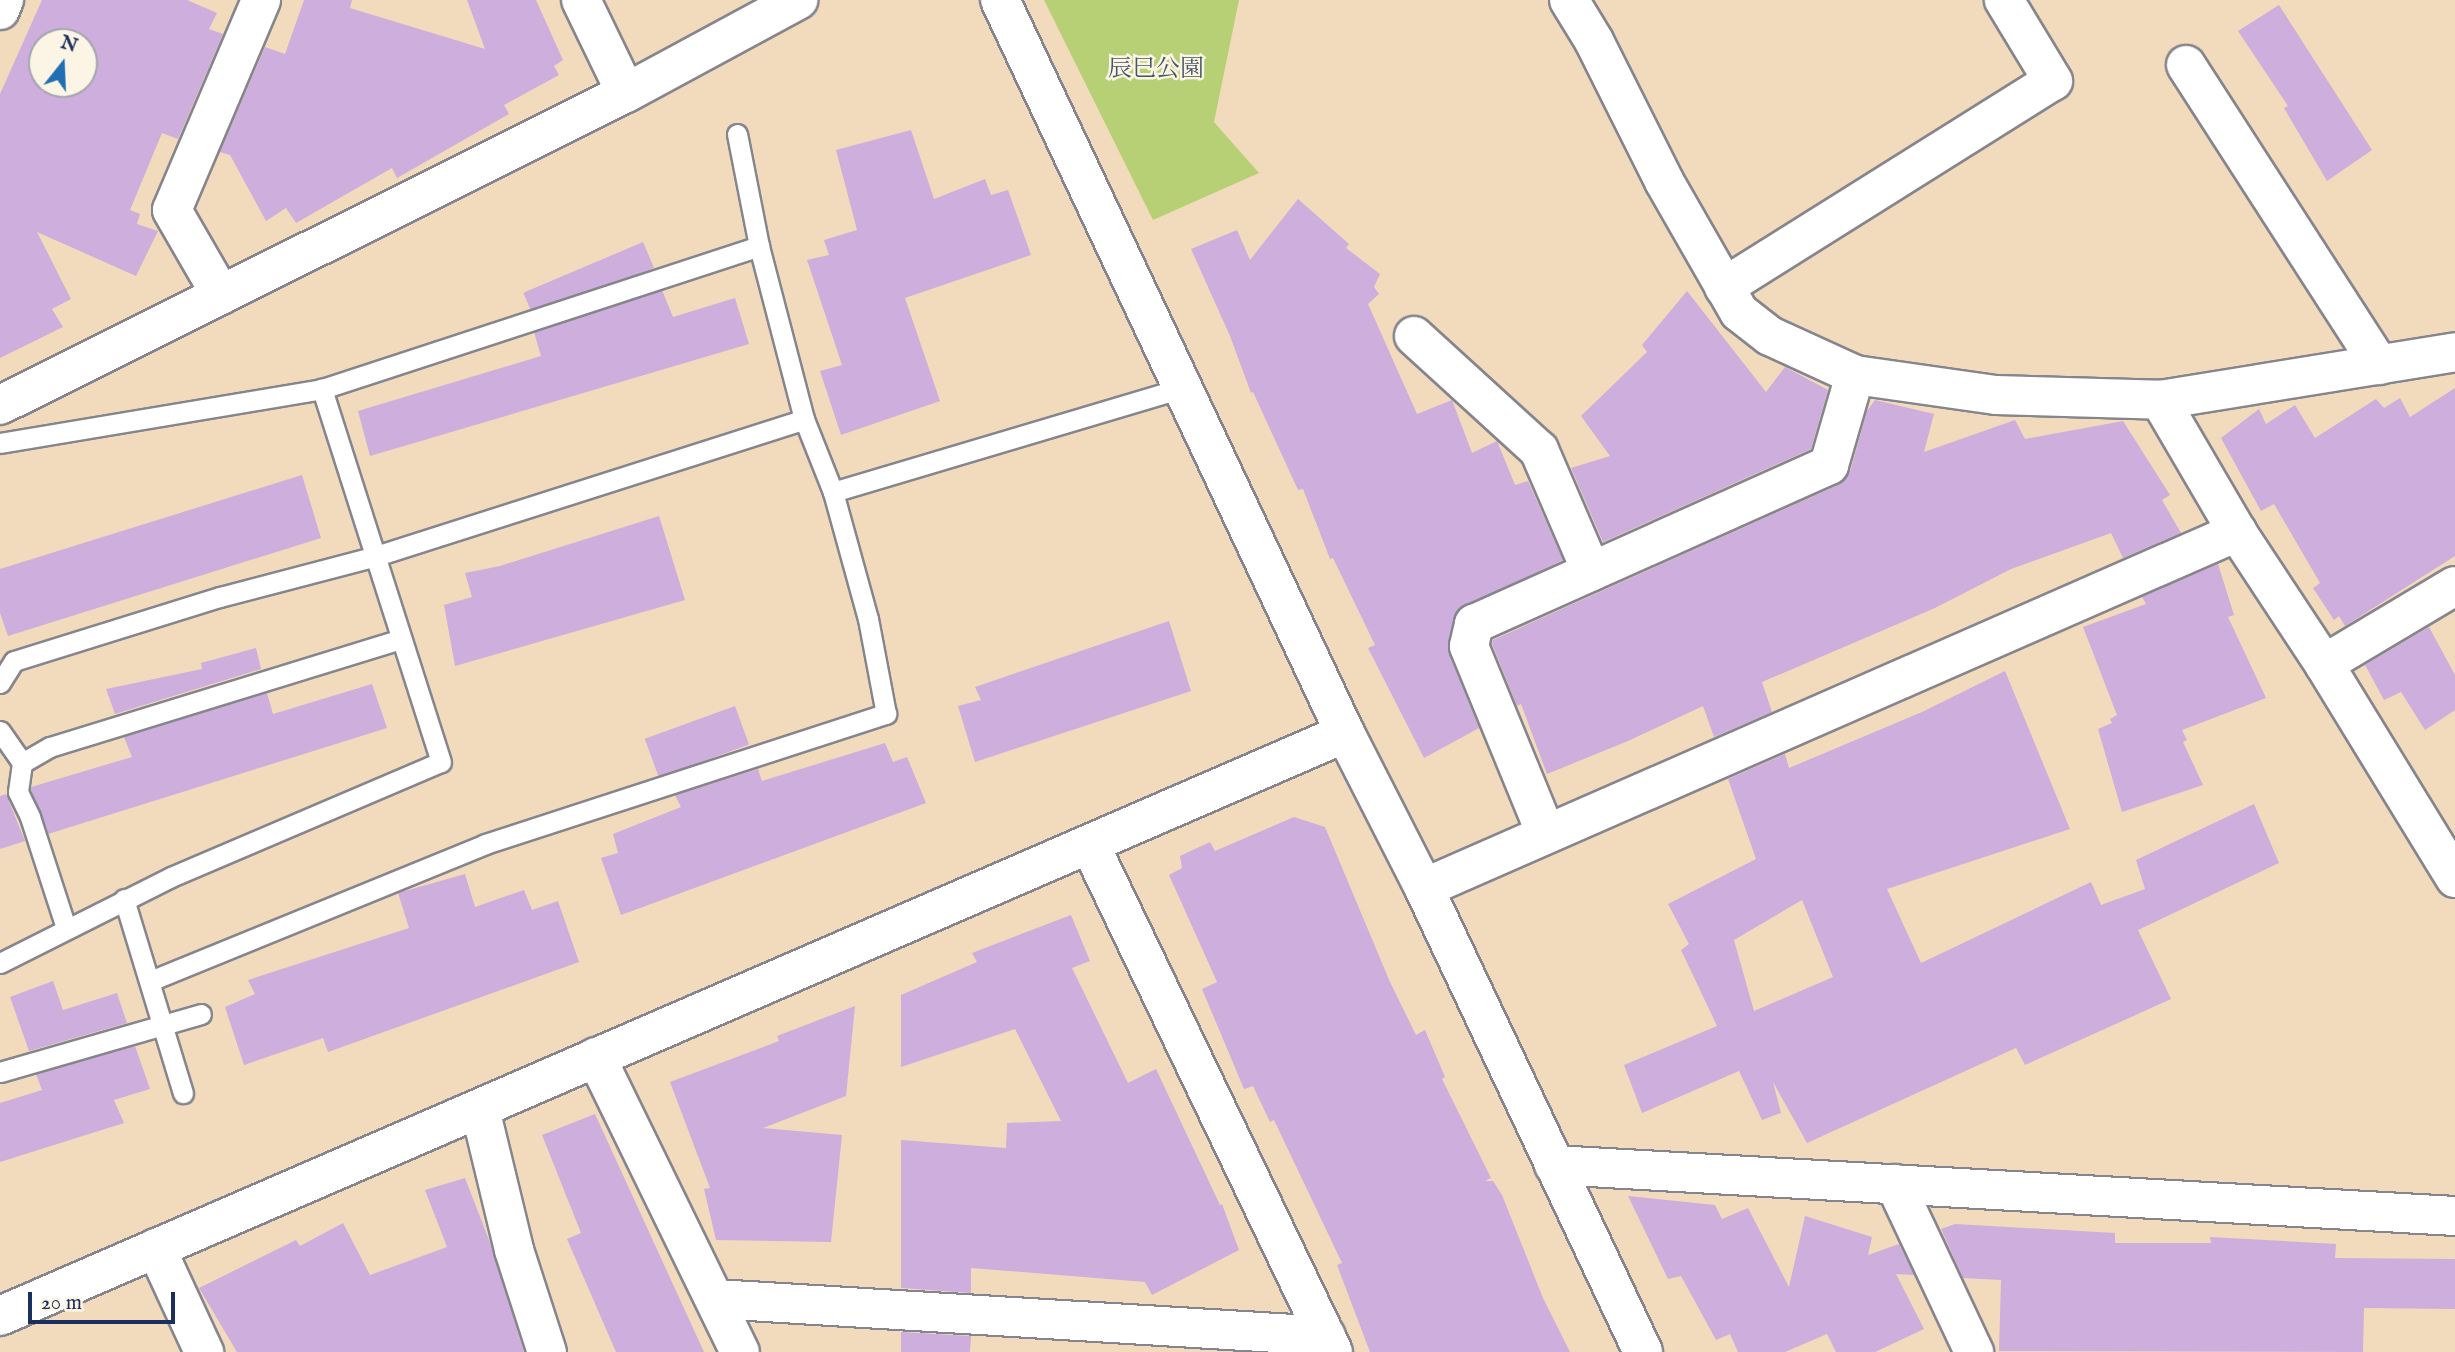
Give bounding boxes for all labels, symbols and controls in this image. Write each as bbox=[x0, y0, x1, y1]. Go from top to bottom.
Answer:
north arrow bbox=[28, 28, 98, 98]
text: N bbox=[57, 31, 80, 59]
park label: 辰巳公園 bbox=[1108, 56, 1204, 84]
scale bar bbox=[32, 1278, 178, 1322]
text: 20 m bbox=[41, 1290, 82, 1317]

